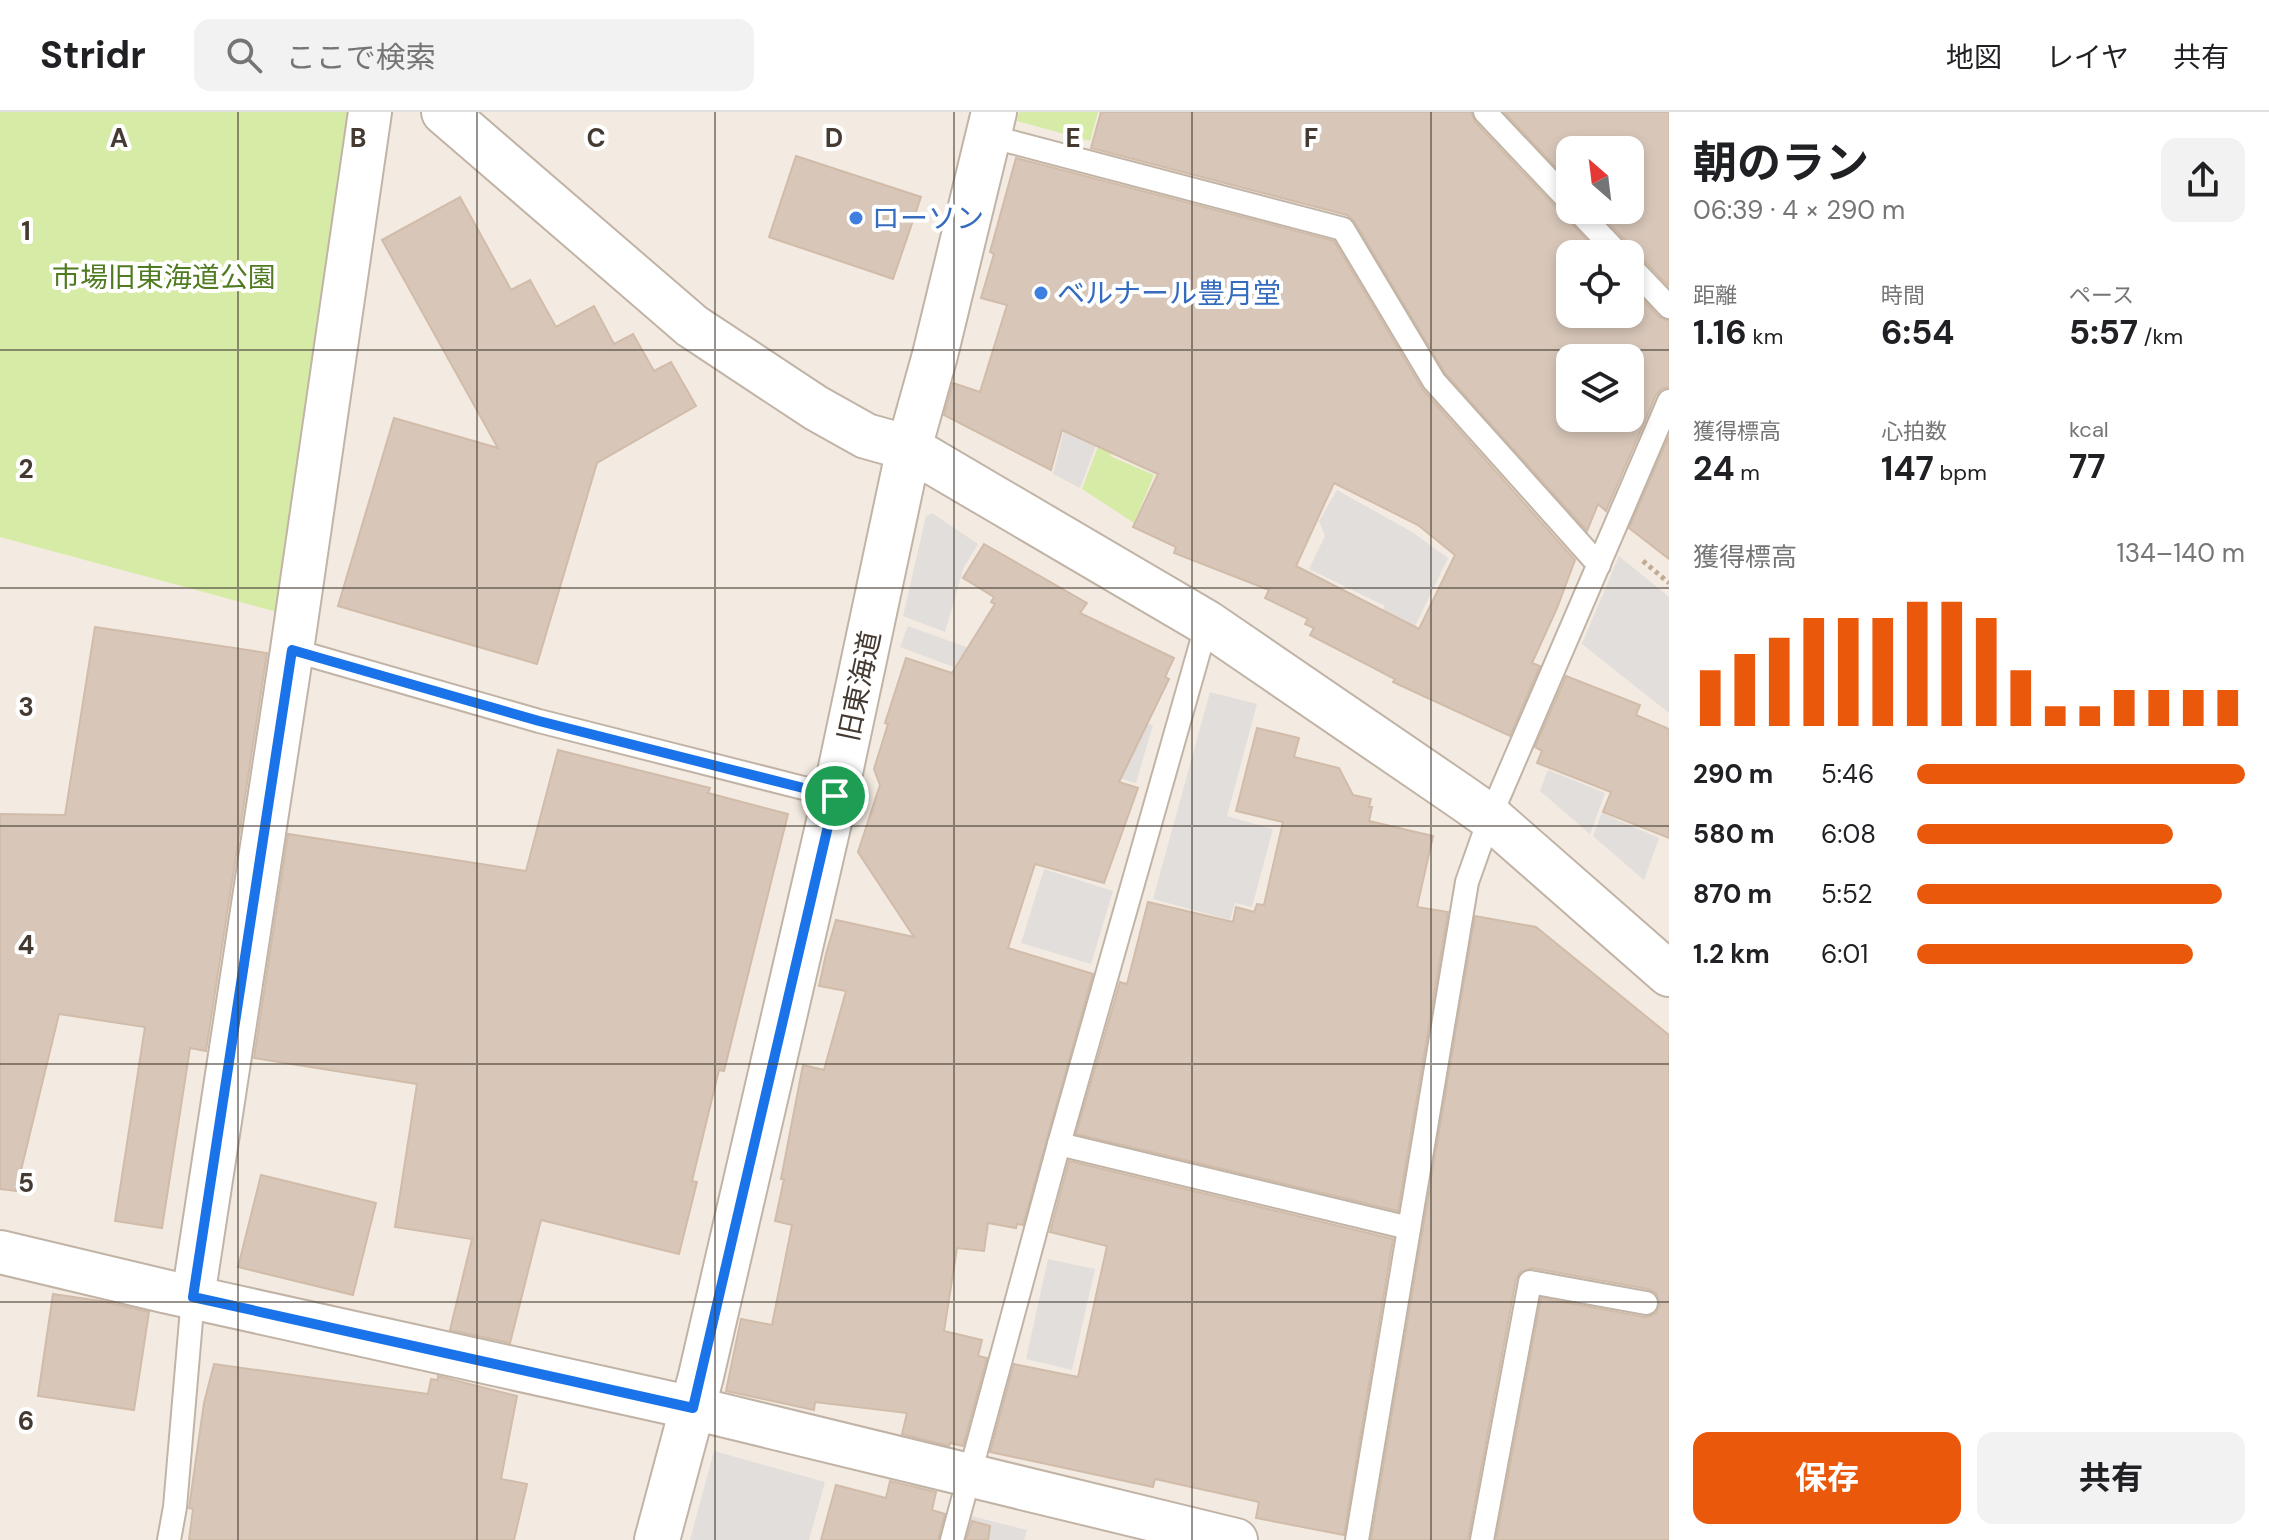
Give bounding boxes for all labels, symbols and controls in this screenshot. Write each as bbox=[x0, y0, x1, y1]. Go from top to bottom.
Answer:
search box bbox=[194, 19, 754, 91]
text: Stridr bbox=[40, 30, 146, 80]
icon: search bbox=[222, 33, 266, 77]
text: ここで検索 bbox=[286, 38, 436, 77]
text: 地図 bbox=[1946, 39, 2002, 76]
text: レイヤ bbox=[2046, 39, 2129, 76]
text: 共有 bbox=[2173, 39, 2229, 76]
text: A bbox=[110, 121, 128, 155]
text: B bbox=[350, 121, 366, 155]
text: C bbox=[586, 121, 606, 155]
text: D bbox=[825, 121, 843, 155]
text: E bbox=[1065, 121, 1081, 155]
text: F bbox=[1304, 121, 1318, 155]
text: 朝のラン bbox=[1693, 134, 1869, 192]
north arrow bbox=[1556, 136, 1644, 224]
map controls bbox=[1556, 136, 1644, 432]
button: share bbox=[2161, 138, 2245, 222]
text: 06:39 · 4 × 290 m bbox=[1693, 193, 1905, 227]
place label: ローソン bbox=[872, 200, 984, 237]
marker: ローソン bbox=[847, 209, 865, 227]
text: 1 bbox=[21, 214, 31, 248]
button: locate bbox=[1556, 240, 1644, 328]
park label: 市場旧東海道公園 bbox=[52, 259, 276, 296]
place label: ベルナール豊月堂 bbox=[1057, 275, 1281, 312]
text: 距離 bbox=[1693, 281, 1737, 310]
text: 時間 bbox=[1881, 281, 1925, 310]
text: ペース bbox=[2069, 281, 2134, 310]
marker: ベルナール豊月堂 bbox=[1032, 284, 1050, 302]
text: 1.16 bbox=[1693, 310, 1747, 355]
text: 6:54 bbox=[1881, 310, 1954, 355]
text: 5:57 bbox=[2069, 310, 2138, 355]
text: km bbox=[1747, 322, 1783, 351]
text: /km bbox=[2138, 322, 2183, 351]
button: layers bbox=[1556, 344, 1644, 432]
text: kcal bbox=[2069, 415, 2109, 444]
text: 獲得標高 bbox=[1693, 417, 1781, 446]
text: 心拍数 bbox=[1881, 417, 1947, 446]
text: 77 bbox=[2069, 444, 2106, 489]
text: 24 bbox=[1693, 446, 1734, 491]
text: 147 bbox=[1881, 446, 1934, 491]
text: 2 bbox=[18, 452, 34, 486]
text: m bbox=[1734, 458, 1760, 487]
text: bpm bbox=[1934, 458, 1987, 487]
text: 134–140 m bbox=[2117, 536, 2245, 570]
text: 獲得標高 bbox=[1693, 540, 1797, 574]
street label: 旧東海道 bbox=[830, 627, 889, 745]
text: 3 bbox=[18, 690, 34, 724]
text: 290 m bbox=[1693, 757, 1773, 791]
text: 5:46 bbox=[1821, 757, 1874, 791]
pin bbox=[801, 762, 869, 830]
icon: arrive bbox=[813, 774, 857, 818]
text: 580 m bbox=[1693, 817, 1775, 851]
text: 6:08 bbox=[1821, 817, 1876, 851]
text: 870 m bbox=[1693, 877, 1772, 911]
text: 5:52 bbox=[1821, 877, 1873, 911]
text: 4 bbox=[18, 928, 34, 962]
text: 1.2 km bbox=[1693, 937, 1770, 971]
text: 6:01 bbox=[1821, 937, 1868, 971]
text: 5 bbox=[18, 1166, 34, 1200]
text: 6 bbox=[18, 1404, 34, 1438]
button: 保存 bbox=[1693, 1432, 1961, 1524]
button: 共有 bbox=[1977, 1432, 2245, 1524]

